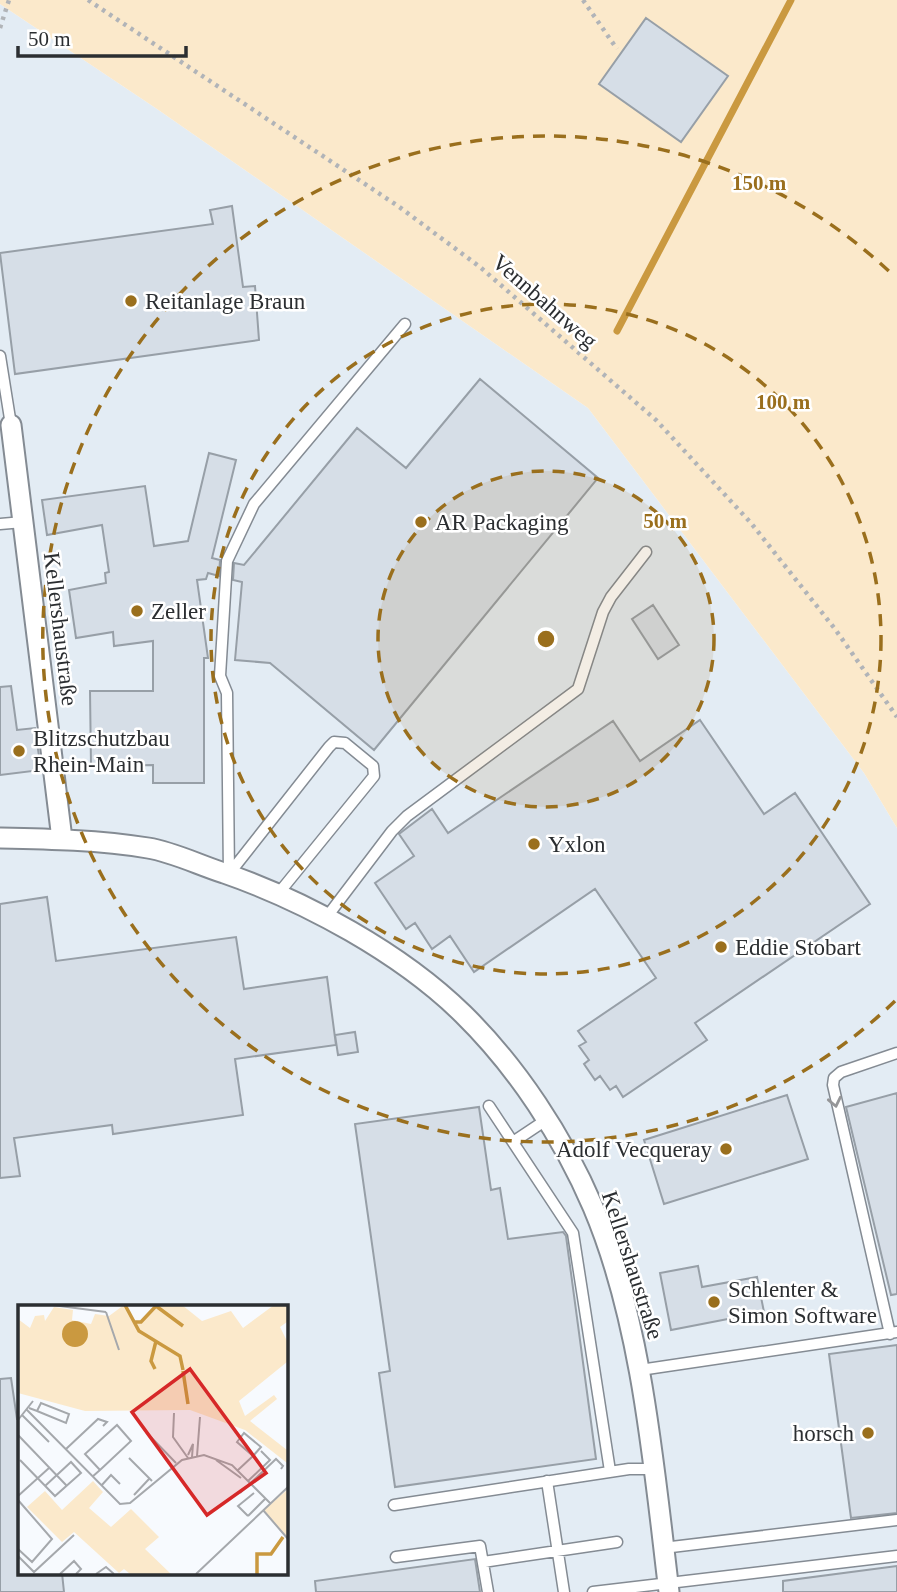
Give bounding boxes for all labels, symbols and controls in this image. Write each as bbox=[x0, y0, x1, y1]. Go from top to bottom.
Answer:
scale bar bbox=[18, 14, 186, 58]
text: 50 m bbox=[28, 27, 71, 51]
text: 150 m bbox=[732, 171, 787, 195]
street label: Vennbahnweg bbox=[487, 249, 602, 354]
place label: Reitanlage Braun bbox=[145, 289, 306, 314]
marker: Reitanlage Braun bbox=[123, 293, 139, 309]
text: 100 m bbox=[756, 390, 811, 414]
text: 50 m bbox=[643, 509, 687, 533]
place label: AR Packaging bbox=[435, 510, 569, 535]
marker: AR Packaging bbox=[413, 514, 429, 530]
street label: Kellershaustraße bbox=[39, 551, 82, 707]
place label: Zeller bbox=[151, 599, 206, 624]
marker: Zeller bbox=[129, 603, 145, 619]
centre of rings bbox=[534, 627, 558, 651]
place label: Blitzschutzbau Rhein-Main bbox=[33, 726, 170, 777]
marker: Blitzschutzbau Rhein-Main bbox=[11, 743, 27, 759]
place label: Yxlon bbox=[548, 832, 606, 857]
marker: Yxlon bbox=[526, 836, 542, 852]
place label: Eddie Stobart bbox=[735, 935, 861, 960]
marker: Eddie Stobart bbox=[713, 939, 729, 955]
one-way arrow bbox=[827, 1096, 842, 1108]
place label: Adolf Vecqueray bbox=[556, 1137, 712, 1162]
marker: Adolf Vecqueray bbox=[718, 1141, 734, 1157]
street label: Kellershaustraße bbox=[597, 1188, 668, 1343]
place label: Schlenter & Simon Software bbox=[728, 1277, 877, 1328]
marker: Schlenter & Simon Software bbox=[706, 1294, 722, 1310]
inset map bbox=[18, 1305, 287, 1574]
place label: horsch bbox=[793, 1421, 854, 1446]
marker: horsch bbox=[860, 1425, 876, 1441]

